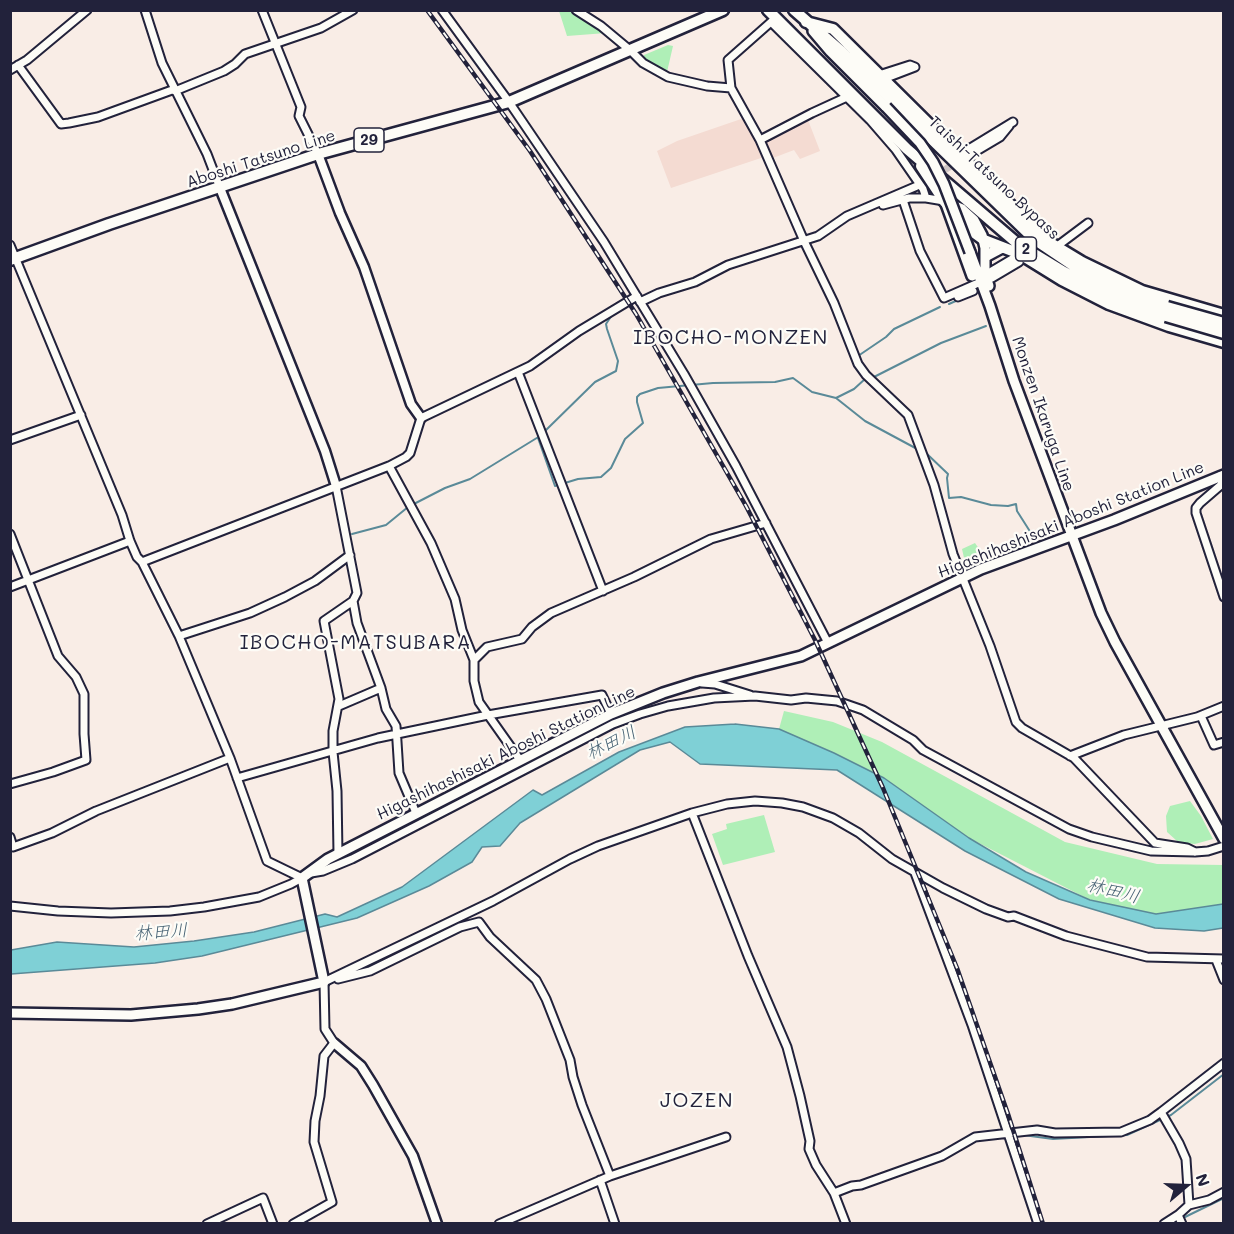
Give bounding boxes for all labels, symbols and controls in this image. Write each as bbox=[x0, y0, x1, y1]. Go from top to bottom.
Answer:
street label: Taishi-Tatsuno Bypass bbox=[925, 112, 1063, 244]
street label: Aboshi Tatsuno Line bbox=[184, 126, 338, 192]
road number: 29 bbox=[354, 128, 384, 152]
road number: 2 bbox=[1016, 237, 1036, 261]
district label: IBOCHO-MONZEN bbox=[633, 326, 829, 350]
street label: Monzen Ikaruga Line bbox=[1007, 334, 1079, 494]
street label: Higashihashisaki Aboshi Station Line bbox=[935, 458, 1207, 582]
district label: IBOCHO-MATSUBARA bbox=[240, 631, 472, 655]
street label: Higashihashisaki Aboshi Station Line bbox=[374, 682, 638, 824]
water label: 林田川 bbox=[582, 721, 640, 765]
water label: 林田川 bbox=[1084, 874, 1142, 908]
water label: 林田川 bbox=[133, 919, 189, 945]
district label: JOZEN bbox=[660, 1089, 734, 1113]
north arrow bbox=[1156, 1156, 1216, 1216]
text: N bbox=[1192, 1171, 1215, 1189]

